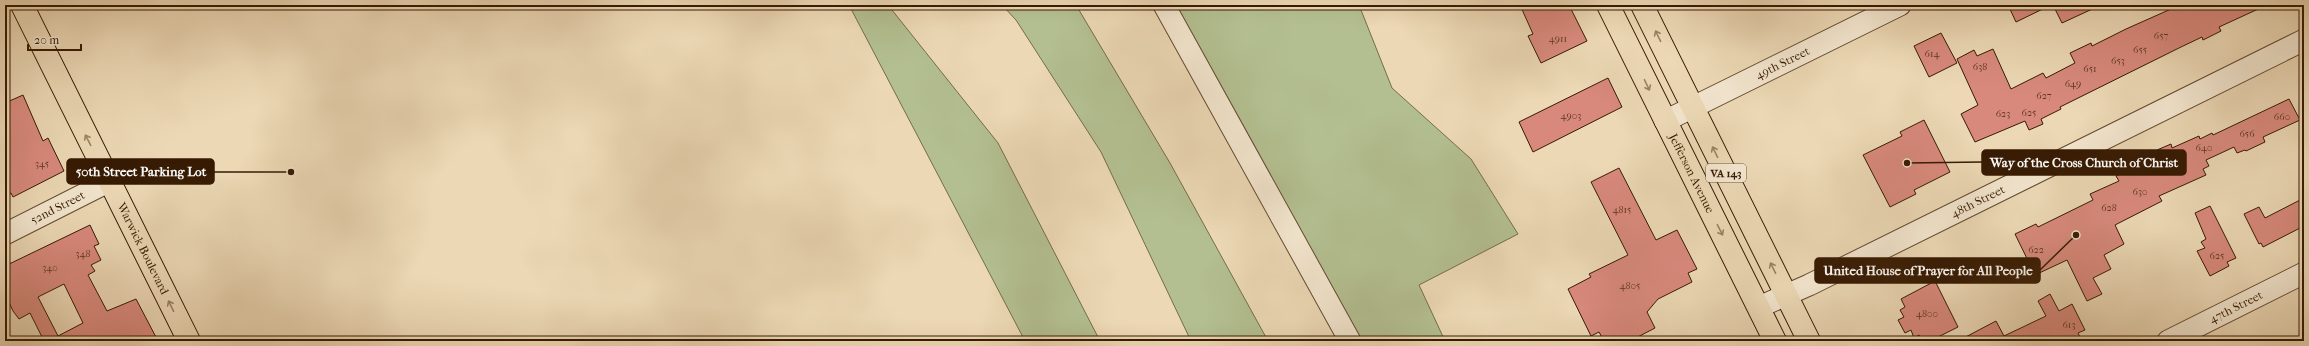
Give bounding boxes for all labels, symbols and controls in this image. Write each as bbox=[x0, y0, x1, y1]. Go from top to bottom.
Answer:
scale bar bbox=[28, 26, 81, 52]
one-way arrow bbox=[1653, 30, 1661, 42]
house number: 657 bbox=[2154, 30, 2168, 42]
text: 20 m bbox=[34, 33, 59, 47]
house number: 4911 bbox=[1549, 33, 1567, 45]
street label: 49th Street bbox=[1753, 43, 1813, 82]
house number: 655 bbox=[2133, 44, 2147, 56]
house number: 614 bbox=[1925, 48, 1941, 60]
house number: 653 bbox=[2111, 55, 2125, 67]
house number: 638 bbox=[1973, 61, 1987, 73]
house number: 651 bbox=[2083, 63, 2097, 75]
one-way arrow bbox=[1644, 78, 1651, 90]
house number: 649 bbox=[2065, 78, 2081, 90]
house number: 627 bbox=[2036, 90, 2052, 102]
house number: 625 bbox=[2022, 107, 2036, 119]
house number: 623 bbox=[1996, 108, 2010, 120]
house number: 4903 bbox=[1561, 110, 1581, 122]
house number: 660 bbox=[2274, 111, 2290, 123]
house number: 656 bbox=[2239, 128, 2255, 140]
street label: Jefferson Avenue bbox=[1666, 130, 1717, 216]
one-way arrow bbox=[84, 134, 91, 146]
house number: 640 bbox=[2196, 142, 2212, 154]
one-way arrow bbox=[1711, 146, 1718, 158]
callout: Way of the Cross Church of Christ bbox=[1982, 150, 2186, 175]
text: Way of the Cross Church of Christ bbox=[1989, 155, 2178, 171]
house number: 345 bbox=[35, 158, 49, 170]
callout: 50th Street Parking Lot bbox=[67, 159, 214, 184]
text: 50th Street Parking Lot bbox=[76, 164, 207, 180]
road number: VA 143 bbox=[1706, 164, 1746, 182]
street label: 48th Street bbox=[1949, 182, 2008, 221]
house number: 630 bbox=[2132, 186, 2148, 198]
street label: 52nd Street bbox=[28, 188, 88, 227]
street label: Warwick Boulevard bbox=[114, 199, 172, 297]
house number: 628 bbox=[2101, 202, 2117, 214]
house number: 4815 bbox=[1613, 204, 1631, 216]
one-way arrow bbox=[1717, 224, 1724, 236]
house number: 622 bbox=[2028, 244, 2044, 256]
house number: 348 bbox=[75, 248, 91, 260]
house number: 625 bbox=[2210, 250, 2224, 262]
callout: United House of Prayer for All People bbox=[1815, 258, 2040, 283]
house number: 340 bbox=[42, 262, 58, 274]
one-way arrow bbox=[1769, 263, 1776, 275]
text: United House of Prayer for All People bbox=[1822, 263, 2033, 279]
house number: 4805 bbox=[1620, 280, 1640, 292]
street label: 47th Street bbox=[2207, 287, 2266, 326]
one-way arrow bbox=[167, 300, 175, 312]
house number: 4800 bbox=[1916, 308, 1938, 320]
house number: 613 bbox=[2062, 319, 2076, 331]

